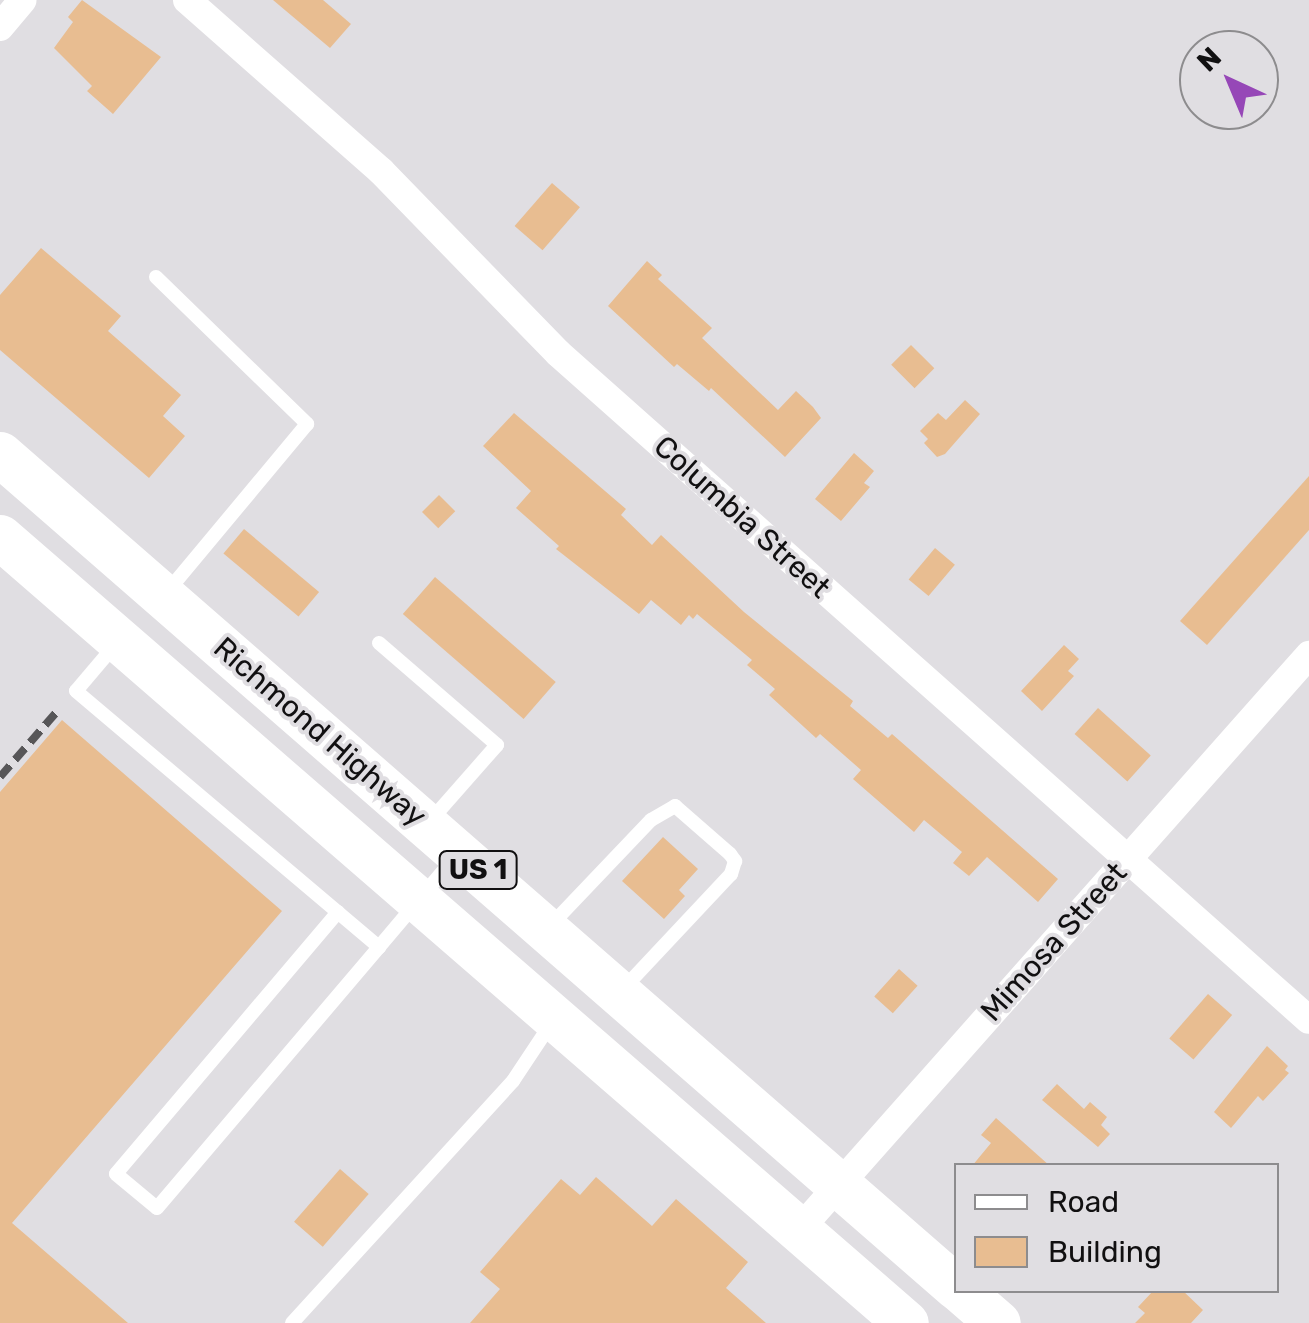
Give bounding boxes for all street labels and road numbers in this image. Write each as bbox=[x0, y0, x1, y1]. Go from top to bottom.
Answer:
street label: Columbia Street bbox=[646, 428, 838, 606]
street label: Richmond Highway bbox=[206, 630, 434, 834]
road number: US 1 bbox=[438, 847, 518, 893]
street label: Mimosa Street bbox=[973, 855, 1135, 1029]

